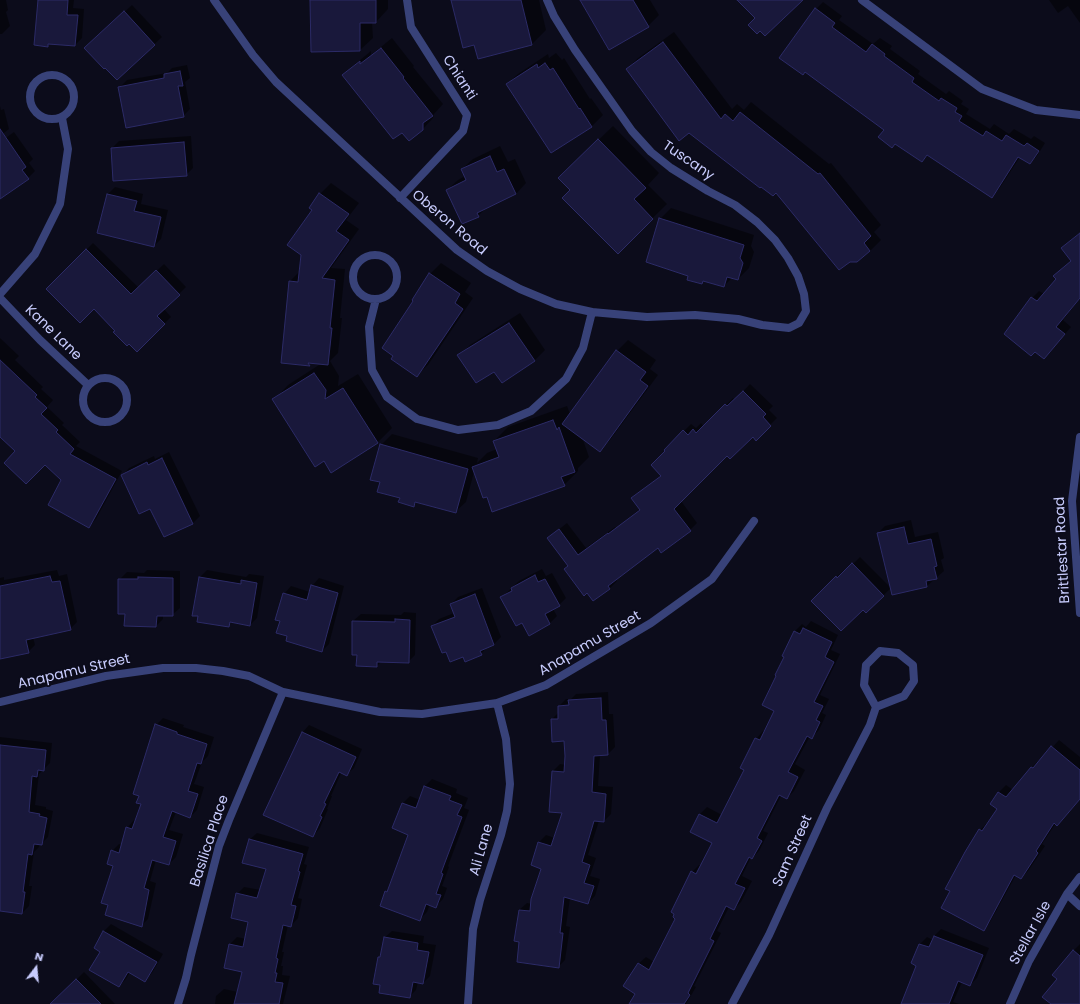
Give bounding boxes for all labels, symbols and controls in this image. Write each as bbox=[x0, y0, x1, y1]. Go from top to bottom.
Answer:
street label: Chianti bbox=[438, 52, 480, 104]
street label: Tuscany bbox=[659, 138, 717, 184]
street label: Oberon Road bbox=[408, 187, 490, 259]
street label: Kane Lane bbox=[21, 302, 85, 364]
street label: Brittlestar Road bbox=[1052, 496, 1074, 604]
street label: Anapamu Street bbox=[536, 608, 644, 680]
street label: Anapamu Street bbox=[16, 651, 132, 693]
street label: Basilica Place bbox=[187, 793, 233, 889]
street label: Sam Street bbox=[770, 812, 816, 890]
street label: Ali Lane bbox=[467, 822, 497, 878]
street label: Stellar Isle bbox=[1007, 898, 1055, 968]
north arrow bbox=[16, 948, 56, 988]
text: N bbox=[33, 948, 45, 965]

